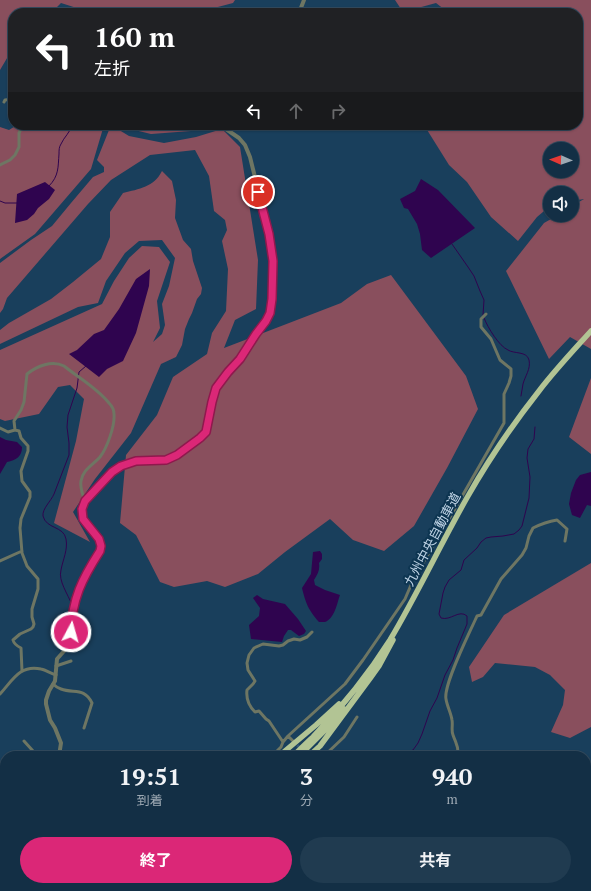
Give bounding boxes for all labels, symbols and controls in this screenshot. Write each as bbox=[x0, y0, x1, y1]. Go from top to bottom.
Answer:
text: 160 m bbox=[94, 18, 175, 55]
icon: left bbox=[28, 24, 80, 76]
text: 左折 bbox=[94, 56, 130, 80]
icon: left bbox=[243, 100, 265, 122]
icon: ahead bbox=[285, 100, 307, 122]
icon: right bbox=[327, 100, 349, 122]
north arrow bbox=[543, 142, 579, 178]
map controls bbox=[543, 142, 579, 222]
pin bbox=[241, 175, 275, 209]
icon: arrive bbox=[247, 181, 269, 203]
button: sound bbox=[543, 186, 579, 222]
street label: 九州中央自動車道 bbox=[400, 489, 464, 589]
position arrow bbox=[50, 611, 92, 653]
text: 19:51 bbox=[119, 760, 181, 792]
text: 3 bbox=[300, 760, 313, 792]
text: 940 bbox=[432, 760, 472, 792]
text: m bbox=[446, 790, 458, 808]
text: 到着 bbox=[137, 791, 163, 809]
text: 分 bbox=[300, 791, 313, 809]
button: 終了 bbox=[20, 837, 292, 883]
button: 共有 bbox=[300, 837, 571, 883]

